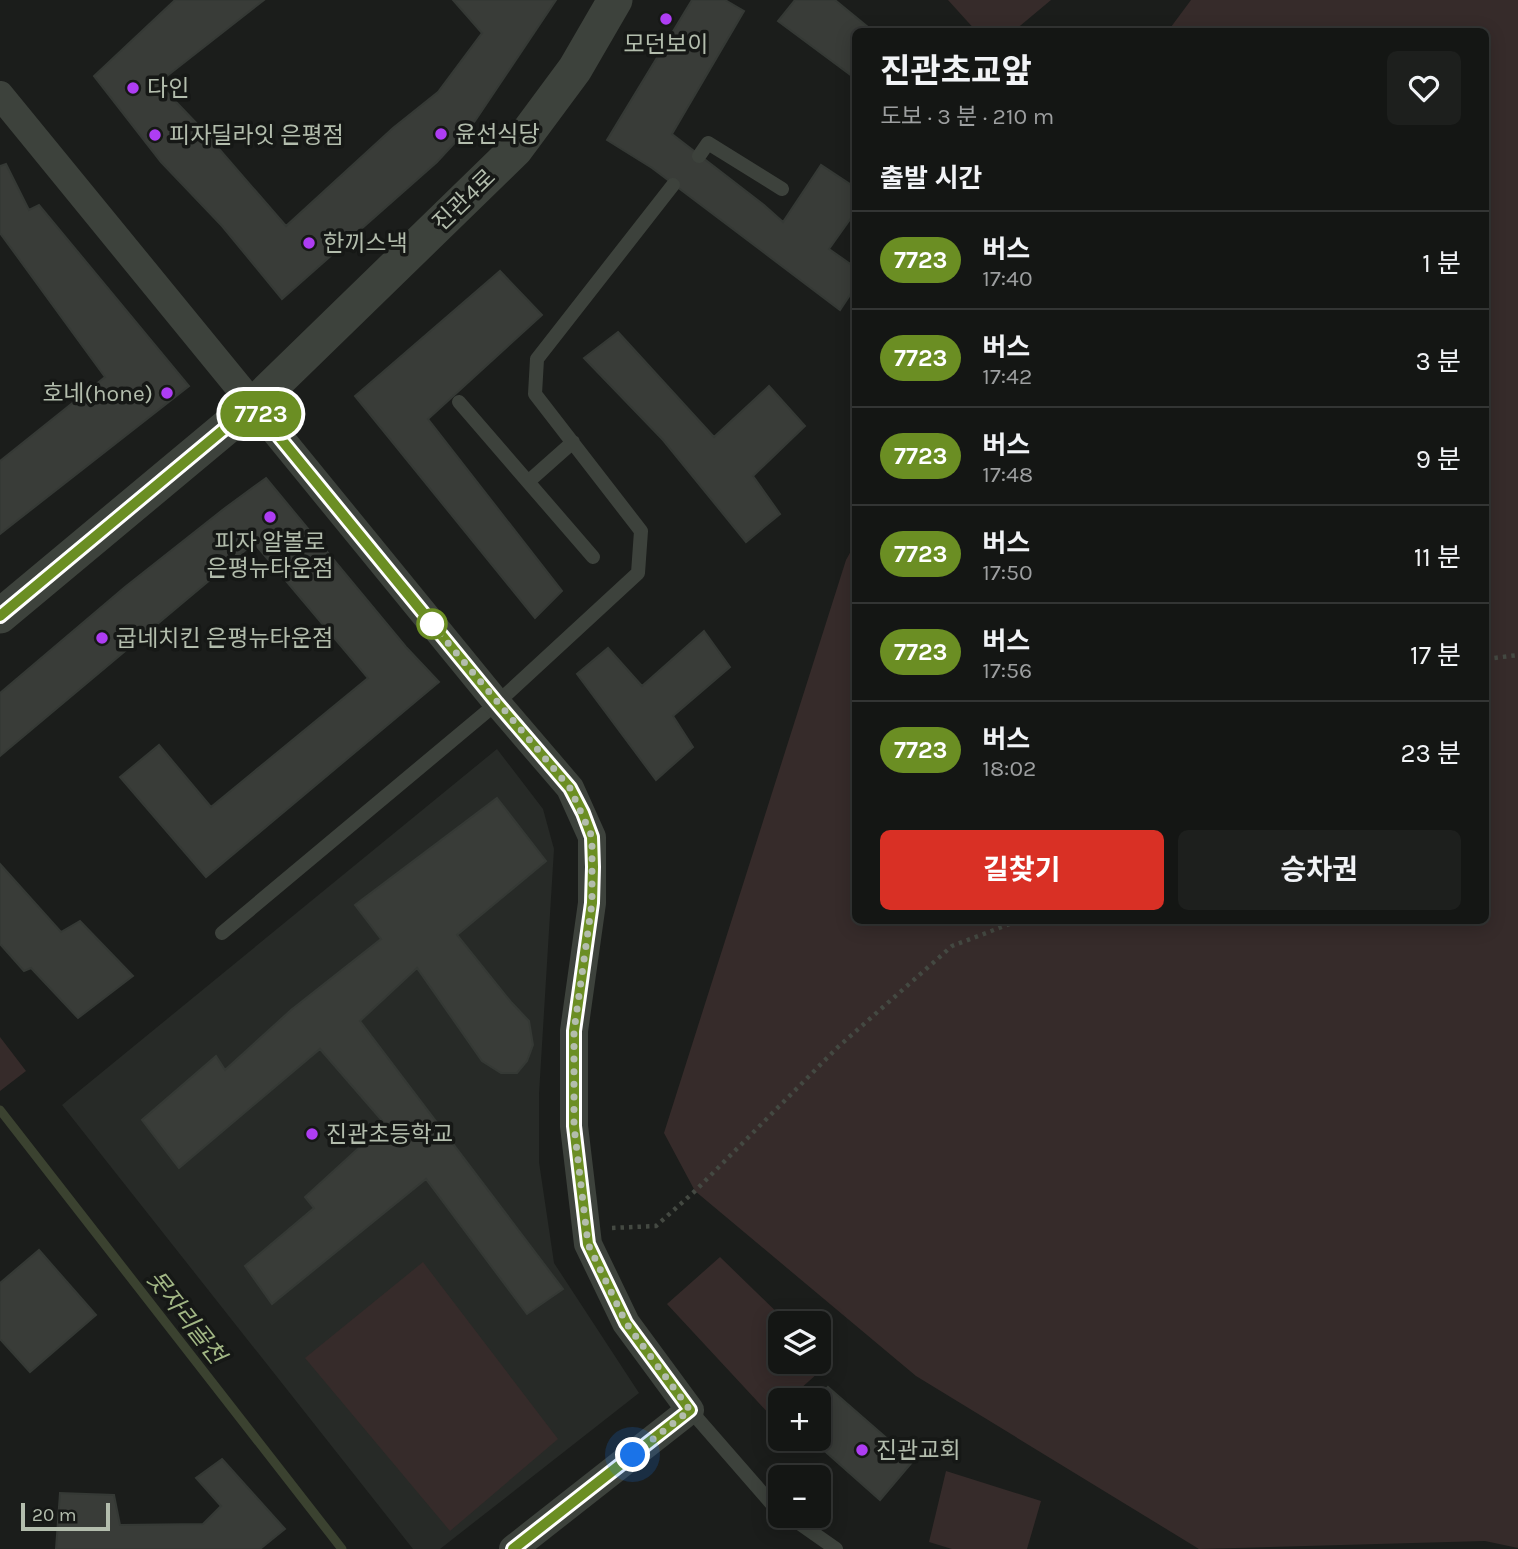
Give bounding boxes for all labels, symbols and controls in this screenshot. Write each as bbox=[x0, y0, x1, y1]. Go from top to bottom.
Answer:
marker: 모던보이 bbox=[658, 11, 674, 27]
place label: 모던보이 bbox=[624, 31, 708, 58]
button: heart bbox=[1387, 51, 1461, 125]
text: 진관초교앞 bbox=[880, 52, 1032, 90]
place label: 다인 bbox=[147, 75, 189, 102]
marker: 다인 bbox=[125, 80, 141, 96]
text: 도보 · 3 분 · 210 m bbox=[880, 103, 1054, 130]
place label: 윤선식당 bbox=[455, 121, 540, 148]
place label: 피자딜라잇 은평점 bbox=[169, 122, 344, 149]
marker: 윤선식당 bbox=[433, 126, 449, 142]
marker: 피자딜라잇 은평점 bbox=[147, 127, 163, 143]
text: 출발 시간 bbox=[880, 163, 982, 194]
street label: 진관4로 bbox=[427, 164, 501, 236]
place label: 한끼스낵 bbox=[323, 230, 408, 257]
text: 버스 bbox=[982, 234, 1030, 265]
marker: 한끼스낵 bbox=[301, 235, 317, 251]
text: 7723 bbox=[894, 246, 947, 274]
text: 1 분 bbox=[1422, 248, 1461, 279]
text: 17:40 bbox=[982, 265, 1033, 292]
text: 버스 bbox=[982, 332, 1030, 363]
text: 7723 bbox=[894, 344, 947, 372]
text: 3 분 bbox=[1416, 346, 1461, 377]
text: 17:42 bbox=[982, 363, 1032, 390]
place label: 호네(hone) bbox=[42, 380, 153, 407]
marker: 호네(hone) bbox=[159, 385, 175, 401]
line badge: 7723 bbox=[212, 391, 310, 437]
text: 7723 bbox=[234, 400, 288, 428]
text: 버스 bbox=[982, 430, 1030, 461]
text: 7723 bbox=[894, 442, 947, 470]
text: 9 분 bbox=[1416, 444, 1461, 475]
text: 17:48 bbox=[982, 461, 1033, 488]
marker: 피자 알볼로 은평뉴타운점 bbox=[262, 509, 278, 525]
text: 버스 bbox=[982, 528, 1030, 559]
place label: 피자 알볼로 은평뉴타운점 bbox=[207, 529, 333, 582]
text: 7723 bbox=[894, 540, 947, 568]
text: 11 분 bbox=[1414, 542, 1461, 573]
text: 17:50 bbox=[982, 559, 1033, 586]
unlabelled marker bbox=[417, 609, 447, 639]
place label: 굽네치킨 은평뉴타운점 bbox=[116, 625, 333, 652]
text: 버스 bbox=[982, 626, 1030, 657]
marker: 굽네치킨 은평뉴타운점 bbox=[94, 630, 110, 646]
text: 7723 bbox=[894, 638, 947, 666]
text: 17 분 bbox=[1410, 640, 1461, 671]
text: 17:56 bbox=[982, 657, 1032, 684]
text: 버스 bbox=[982, 724, 1030, 755]
text: 7723 bbox=[894, 736, 947, 764]
text: 23 분 bbox=[1400, 738, 1461, 769]
text: 18:02 bbox=[982, 755, 1036, 782]
button: 길찾기 bbox=[880, 830, 1164, 910]
button: 승차권 bbox=[1178, 830, 1461, 910]
place label: 진관초등학교 bbox=[326, 1121, 453, 1148]
marker: 진관초등학교 bbox=[304, 1126, 320, 1142]
water label: 못자리골천 bbox=[141, 1265, 233, 1371]
map controls bbox=[768, 1311, 831, 1528]
button: layers bbox=[768, 1311, 831, 1374]
button: + bbox=[768, 1388, 831, 1451]
your location bbox=[615, 1437, 650, 1472]
place label: 진관교회 bbox=[876, 1437, 961, 1464]
marker: 진관교회 bbox=[854, 1442, 870, 1458]
button: − bbox=[768, 1465, 831, 1528]
scale bar bbox=[21, 1500, 110, 1532]
text: 20 m bbox=[32, 1504, 77, 1526]

